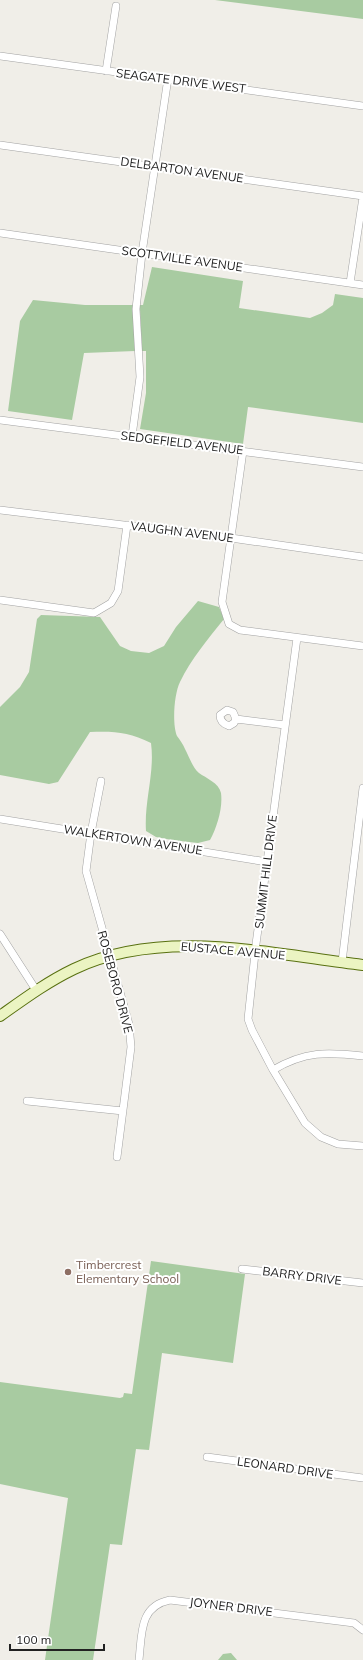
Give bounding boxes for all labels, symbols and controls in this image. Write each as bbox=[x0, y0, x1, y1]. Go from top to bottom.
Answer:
street label: SEAGATE DRIVE WEST bbox=[115, 65, 248, 96]
street label: DELBARTON AVENUE bbox=[120, 153, 244, 186]
street label: SCOTTVILLE AVENUE bbox=[121, 243, 244, 274]
street label: SEDGEFIELD AVENUE bbox=[120, 428, 244, 457]
street label: VAUGHN AVENUE bbox=[130, 518, 234, 545]
street label: SUMMIT HILL DRIVE bbox=[251, 814, 280, 930]
street label: WALKERTOWN AVENUE bbox=[63, 821, 204, 858]
street label: ROSEBORO DRIVE bbox=[95, 929, 136, 1035]
street label: EUSTACE AVENUE bbox=[180, 938, 286, 963]
place label: Timbercrest Elementary School bbox=[76, 1257, 179, 1286]
street label: BARRY DRIVE bbox=[262, 1263, 343, 1288]
marker: Timbercrest Elementary School bbox=[63, 1267, 73, 1277]
street label: LEONARD DRIVE bbox=[236, 1453, 334, 1482]
street label: JOYNER DRIVE bbox=[189, 1594, 273, 1619]
scale bar bbox=[10, 1626, 104, 1652]
text: 100 m bbox=[16, 1632, 51, 1647]

